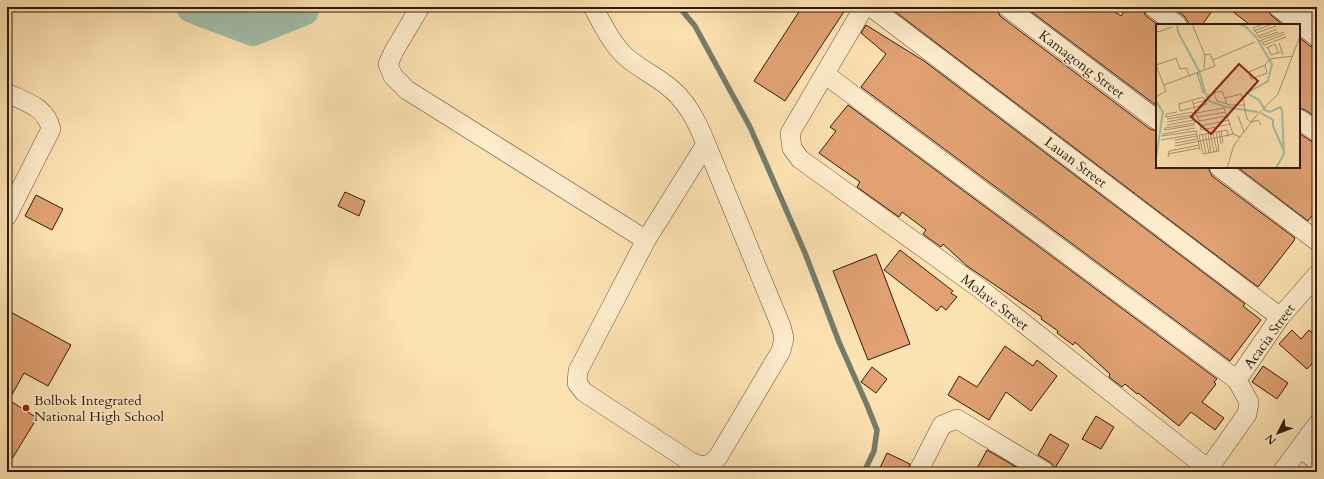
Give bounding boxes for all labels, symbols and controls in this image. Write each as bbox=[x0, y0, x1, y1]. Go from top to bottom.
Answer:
inset map bbox=[1156, 24, 1300, 168]
street label: Kamagong Street bbox=[1035, 26, 1129, 103]
street label: Lauan Street bbox=[1041, 133, 1111, 192]
street label: Molave Street bbox=[957, 270, 1033, 335]
street label: Acacia Street bbox=[1239, 299, 1300, 373]
place label: Bolbok Integrated National High School bbox=[34, 391, 164, 426]
marker: Bolbok Integrated National High School bbox=[21, 403, 31, 413]
north arrow bbox=[1258, 413, 1298, 453]
text: N bbox=[1262, 430, 1280, 448]

